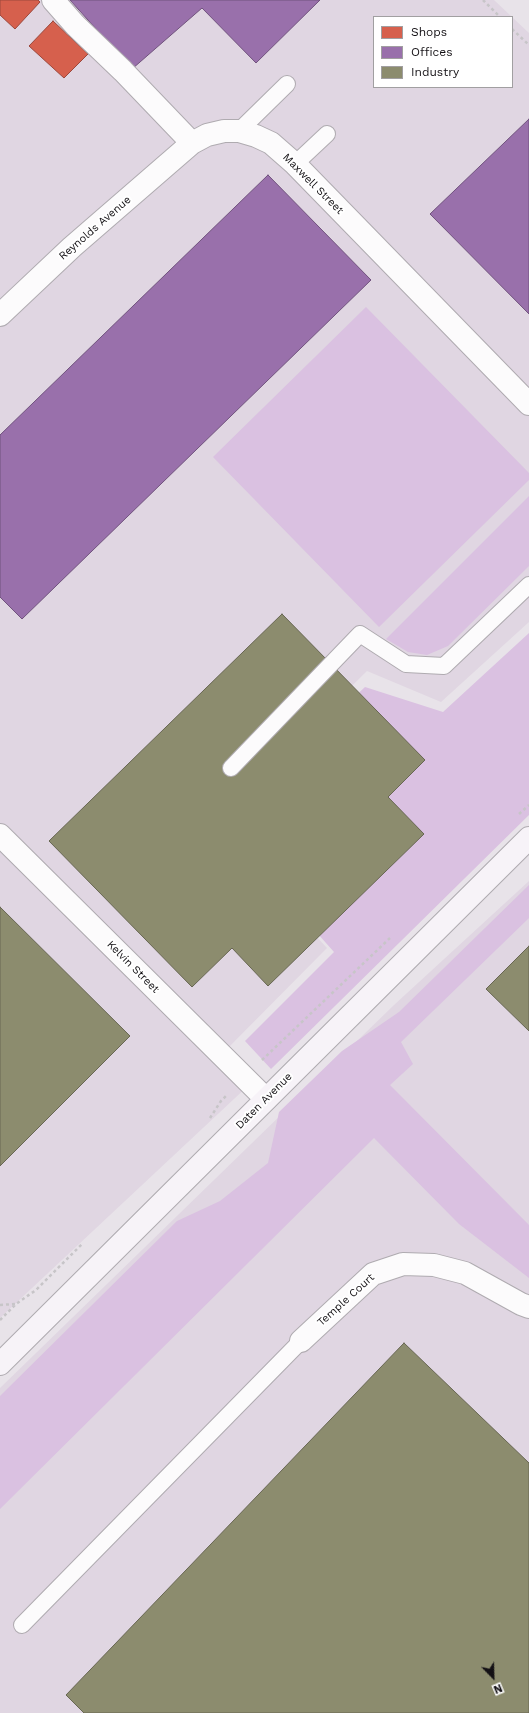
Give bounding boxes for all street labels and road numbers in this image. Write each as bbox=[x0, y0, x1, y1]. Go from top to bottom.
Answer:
street label: Maxwell Street bbox=[280, 151, 346, 217]
street label: Reynolds Avenue bbox=[56, 193, 134, 263]
street label: Kelvin Street bbox=[104, 938, 162, 996]
street label: Daten Avenue bbox=[233, 1070, 295, 1132]
street label: Temple Court bbox=[315, 1271, 377, 1329]

